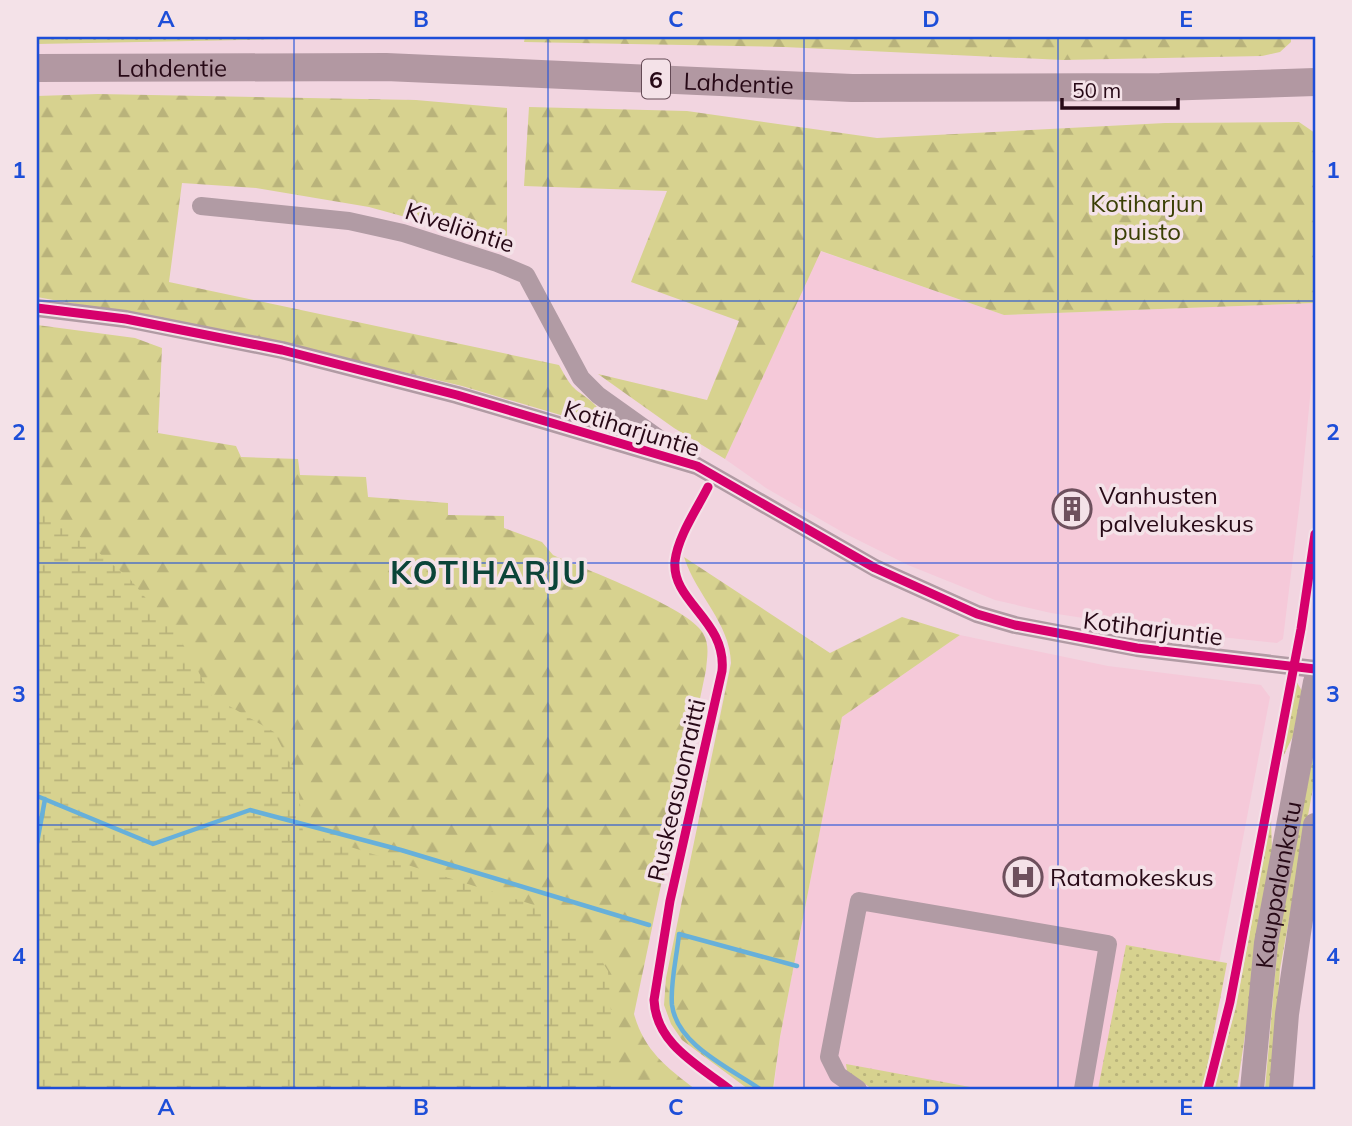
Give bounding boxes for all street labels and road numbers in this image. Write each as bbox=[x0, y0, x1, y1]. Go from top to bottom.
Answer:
street label: Lahdentie bbox=[117, 52, 227, 83]
road number: 6 bbox=[642, 60, 670, 99]
street label: Lahdentie bbox=[683, 65, 794, 100]
street label: Kiveliöntie bbox=[402, 195, 518, 259]
street label: Kotiharjuntie bbox=[560, 393, 704, 463]
street label: Kotiharjuntie bbox=[1081, 605, 1225, 651]
street label: Ruskeasuonraitti bbox=[640, 696, 712, 884]
street label: Kauppalankatu bbox=[1249, 798, 1307, 970]

